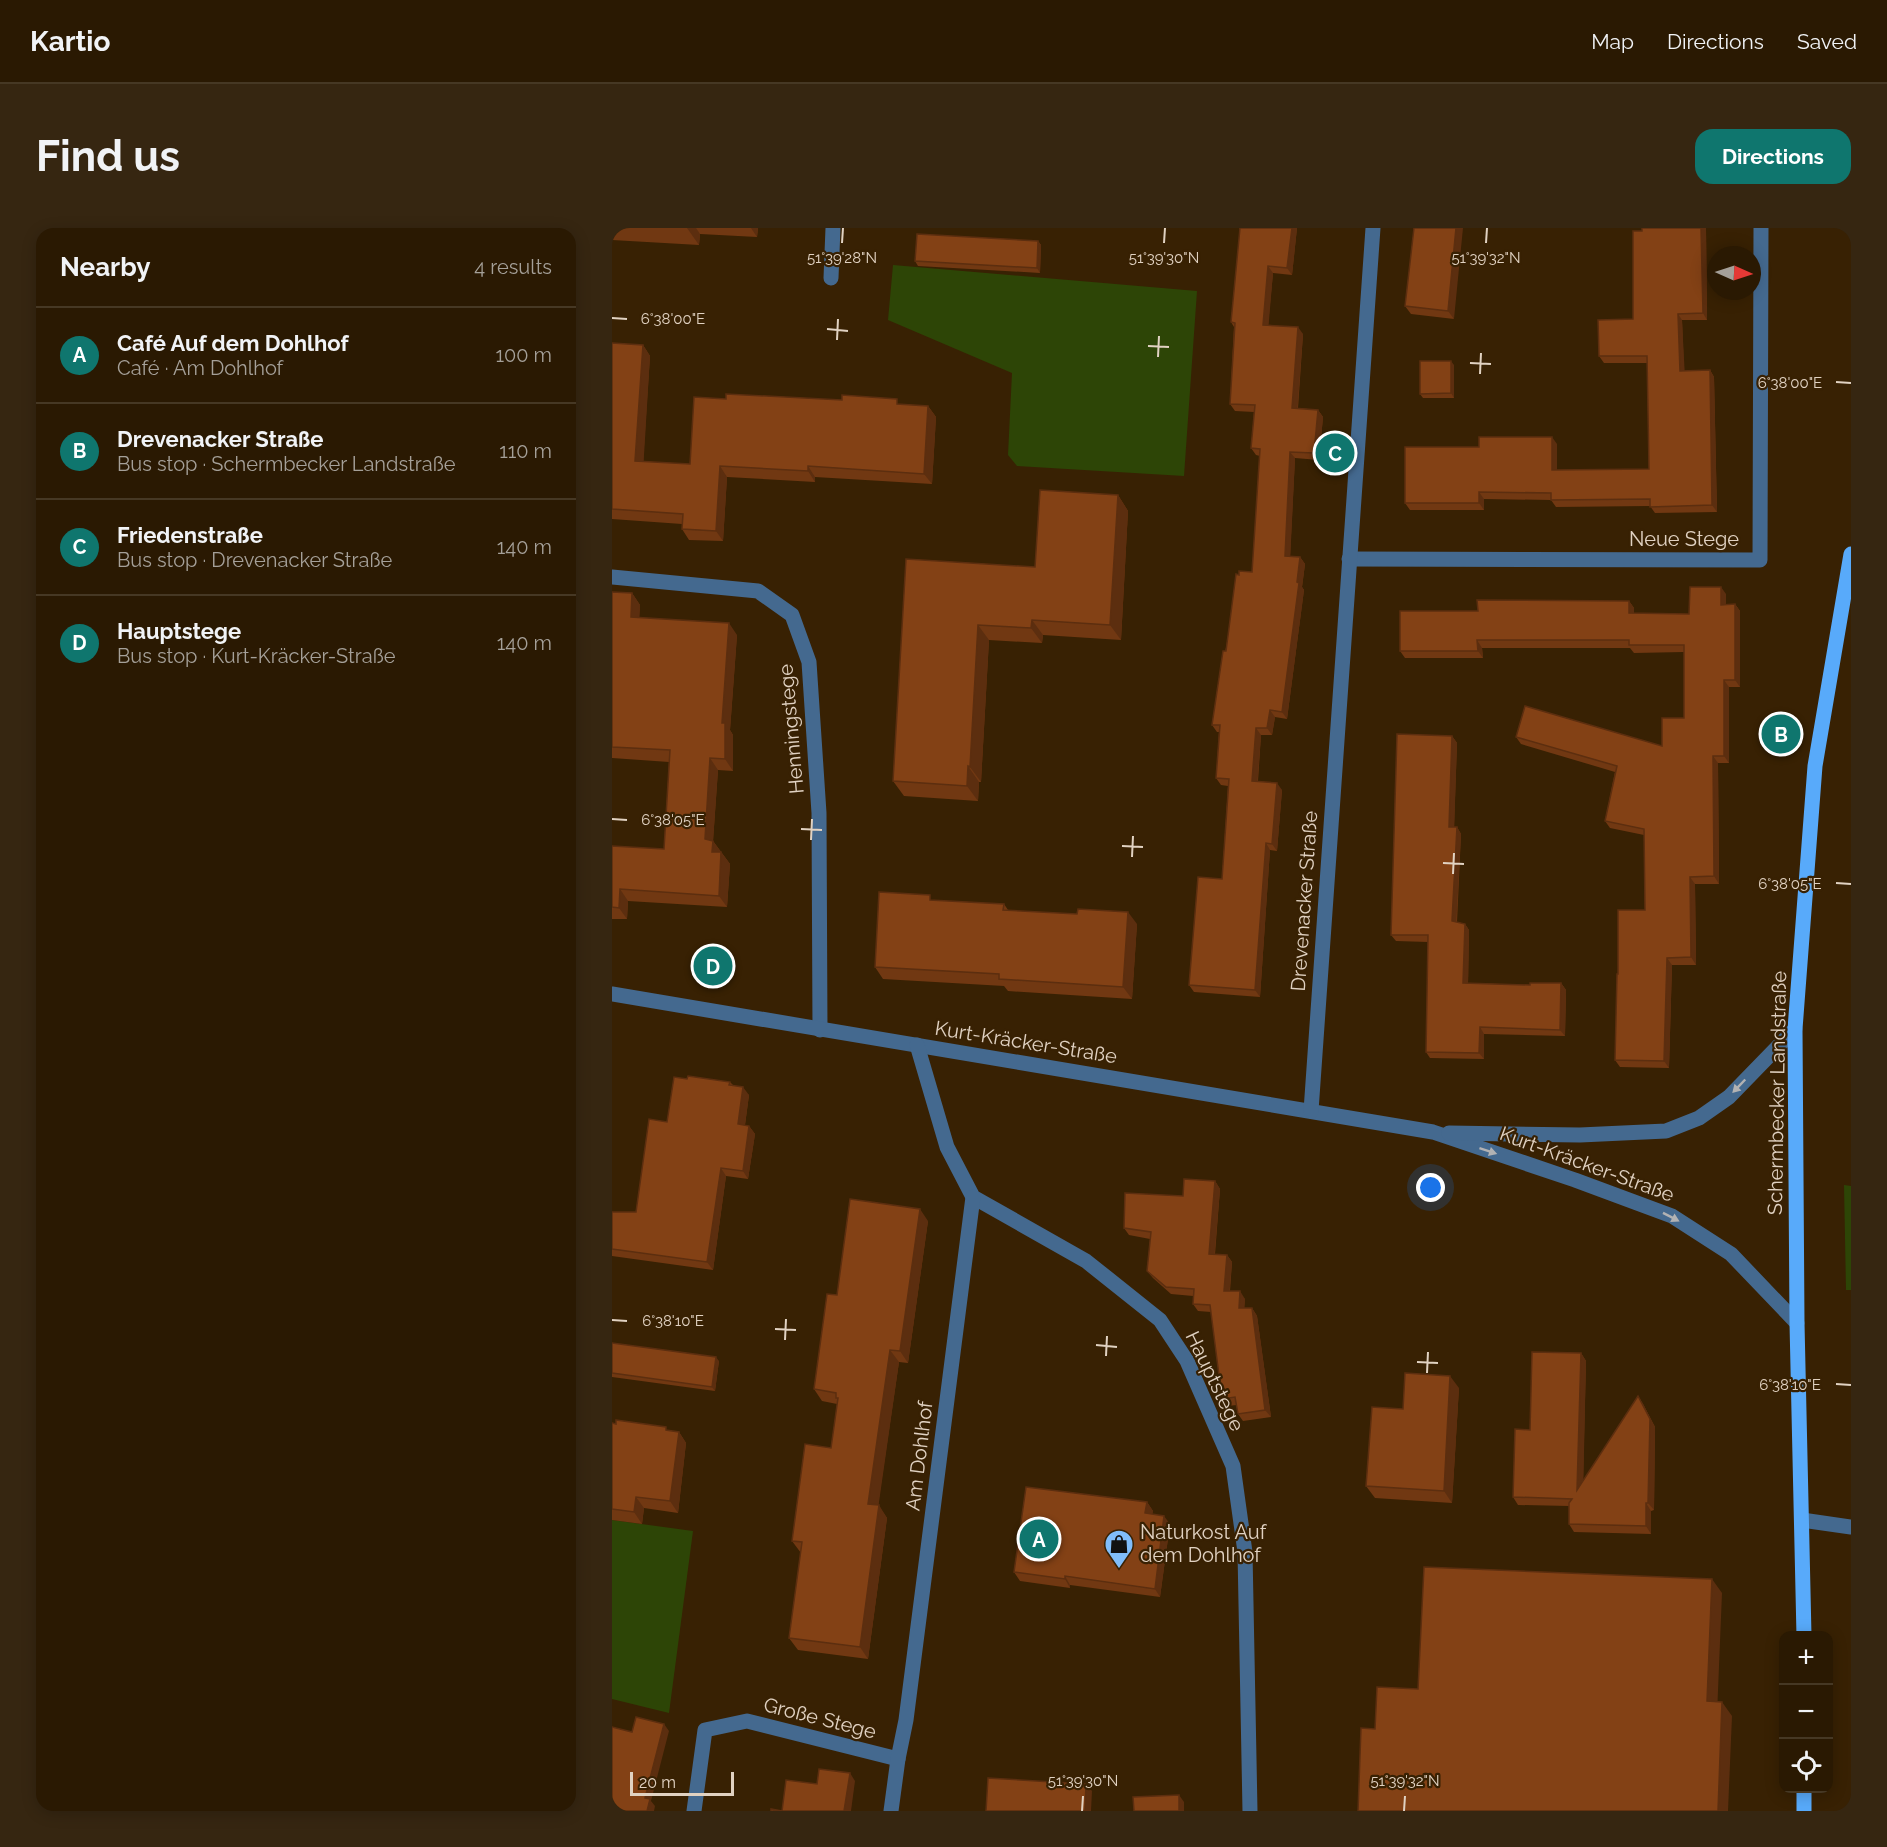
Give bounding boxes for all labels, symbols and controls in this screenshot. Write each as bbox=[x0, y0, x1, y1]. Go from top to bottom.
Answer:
text: Kartio bbox=[30, 25, 110, 58]
text: Map bbox=[1591, 29, 1634, 54]
text: Directions bbox=[1667, 29, 1764, 54]
text: Saved bbox=[1797, 29, 1857, 54]
button: Directions bbox=[1695, 129, 1851, 184]
text: Find us bbox=[36, 132, 180, 181]
north arrow bbox=[1707, 246, 1761, 300]
text: 51°39'28"N bbox=[807, 249, 877, 267]
text: 51°39'30"N bbox=[1129, 249, 1199, 267]
text: 51°39'32"N bbox=[1451, 249, 1521, 267]
text: Nearby bbox=[60, 252, 150, 282]
text: 4 results bbox=[474, 255, 552, 279]
text: 6°38'00"E bbox=[641, 310, 705, 328]
text: Café Auf dem Dohlhof bbox=[117, 330, 349, 356]
text: A bbox=[73, 343, 86, 367]
text: 100 m bbox=[495, 343, 552, 367]
text: Café · Am Dohlhof bbox=[117, 356, 283, 380]
text: 6°38'00"E bbox=[1758, 374, 1822, 392]
text: Drevenacker Straße bbox=[117, 426, 324, 452]
pin: C bbox=[1316, 430, 1354, 476]
text: B bbox=[73, 439, 86, 463]
text: 110 m bbox=[499, 439, 552, 463]
text: Bus stop · Schermbecker Landstraße bbox=[117, 452, 455, 476]
text: Friedenstraße bbox=[117, 522, 263, 548]
street label: Neue Stege bbox=[1629, 527, 1739, 551]
text: C bbox=[73, 535, 86, 559]
text: 140 m bbox=[497, 535, 552, 559]
text: Bus stop · Drevenacker Straße bbox=[117, 548, 392, 572]
text: Hauptstege bbox=[117, 618, 241, 644]
text: D bbox=[72, 631, 87, 655]
text: 140 m bbox=[497, 631, 552, 655]
text: Bus stop · Kurt-Kräcker-Straße bbox=[117, 644, 395, 668]
street label: Henningstege bbox=[773, 663, 809, 795]
pin: B bbox=[1762, 712, 1800, 756]
street label: Drevenacker Straße bbox=[1286, 810, 1322, 992]
text: 6°38'05"E bbox=[641, 811, 705, 829]
text: 6°38'05"E bbox=[1758, 875, 1822, 893]
pin: D bbox=[694, 944, 732, 988]
street label: Schermbecker Landstraße bbox=[1763, 971, 1791, 1215]
street label: Kurt-Kräcker-Straße bbox=[933, 1016, 1119, 1068]
one-way arrow bbox=[1733, 1079, 1747, 1093]
street label: Kurt-Kräcker-Straße bbox=[1496, 1121, 1678, 1207]
one-way arrow bbox=[1479, 1146, 1497, 1156]
your location bbox=[1416, 1173, 1445, 1202]
one-way arrow bbox=[1663, 1213, 1680, 1222]
text: 6°38'10"E bbox=[642, 1312, 704, 1330]
street label: Hauptstege bbox=[1180, 1327, 1250, 1435]
text: 6°38'10"E bbox=[1759, 1376, 1821, 1394]
street label: Am Dohlhof bbox=[900, 1398, 938, 1512]
pin: A bbox=[1020, 1516, 1058, 1562]
place label: Naturkost Auf dem Dohlhof bbox=[1140, 1520, 1268, 1567]
shop icon: Naturkost Auf dem Dohlhof bbox=[1103, 1528, 1135, 1570]
map controls bbox=[1779, 1631, 1833, 1793]
button: + bbox=[1779, 1631, 1833, 1685]
button: − bbox=[1779, 1685, 1833, 1739]
street label: Große Stege bbox=[761, 1692, 879, 1744]
button: locate bbox=[1779, 1739, 1833, 1793]
scale bar bbox=[630, 1769, 734, 1796]
text: 51°39'30"N bbox=[1048, 1772, 1118, 1790]
text: 51°39'32"N bbox=[1370, 1772, 1440, 1790]
text: 20 m bbox=[639, 1773, 676, 1792]

